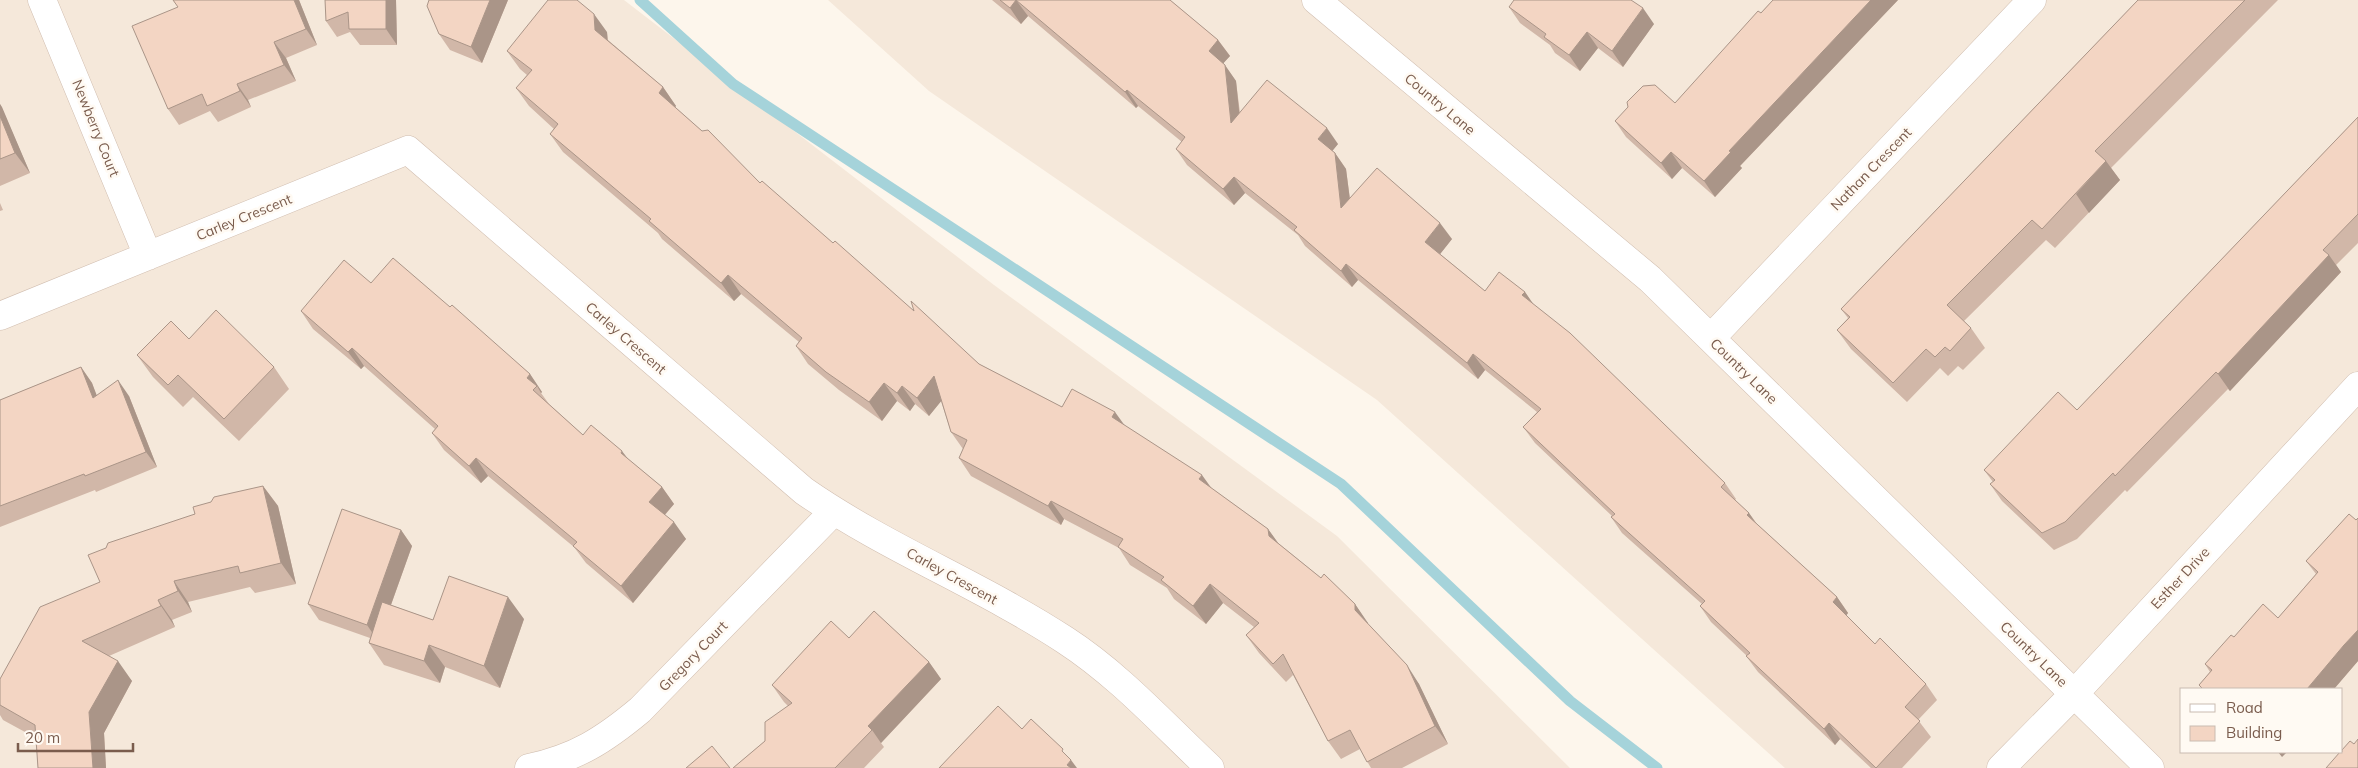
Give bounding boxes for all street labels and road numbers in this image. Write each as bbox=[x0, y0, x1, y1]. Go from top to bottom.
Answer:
street label: Country Lane bbox=[1401, 69, 1479, 139]
street label: Newberry Court bbox=[68, 77, 124, 179]
street label: Nathan Crescent bbox=[1827, 124, 1915, 214]
street label: Carley Crescent bbox=[194, 190, 294, 244]
street label: Carley Crescent bbox=[582, 298, 670, 378]
street label: Country Lane bbox=[1707, 334, 1781, 408]
street label: Esther Drive bbox=[2147, 543, 2213, 613]
street label: Carley Crescent bbox=[903, 544, 1001, 609]
street label: Gregory Court bbox=[655, 617, 731, 695]
street label: Country Lane bbox=[1997, 617, 2071, 691]

